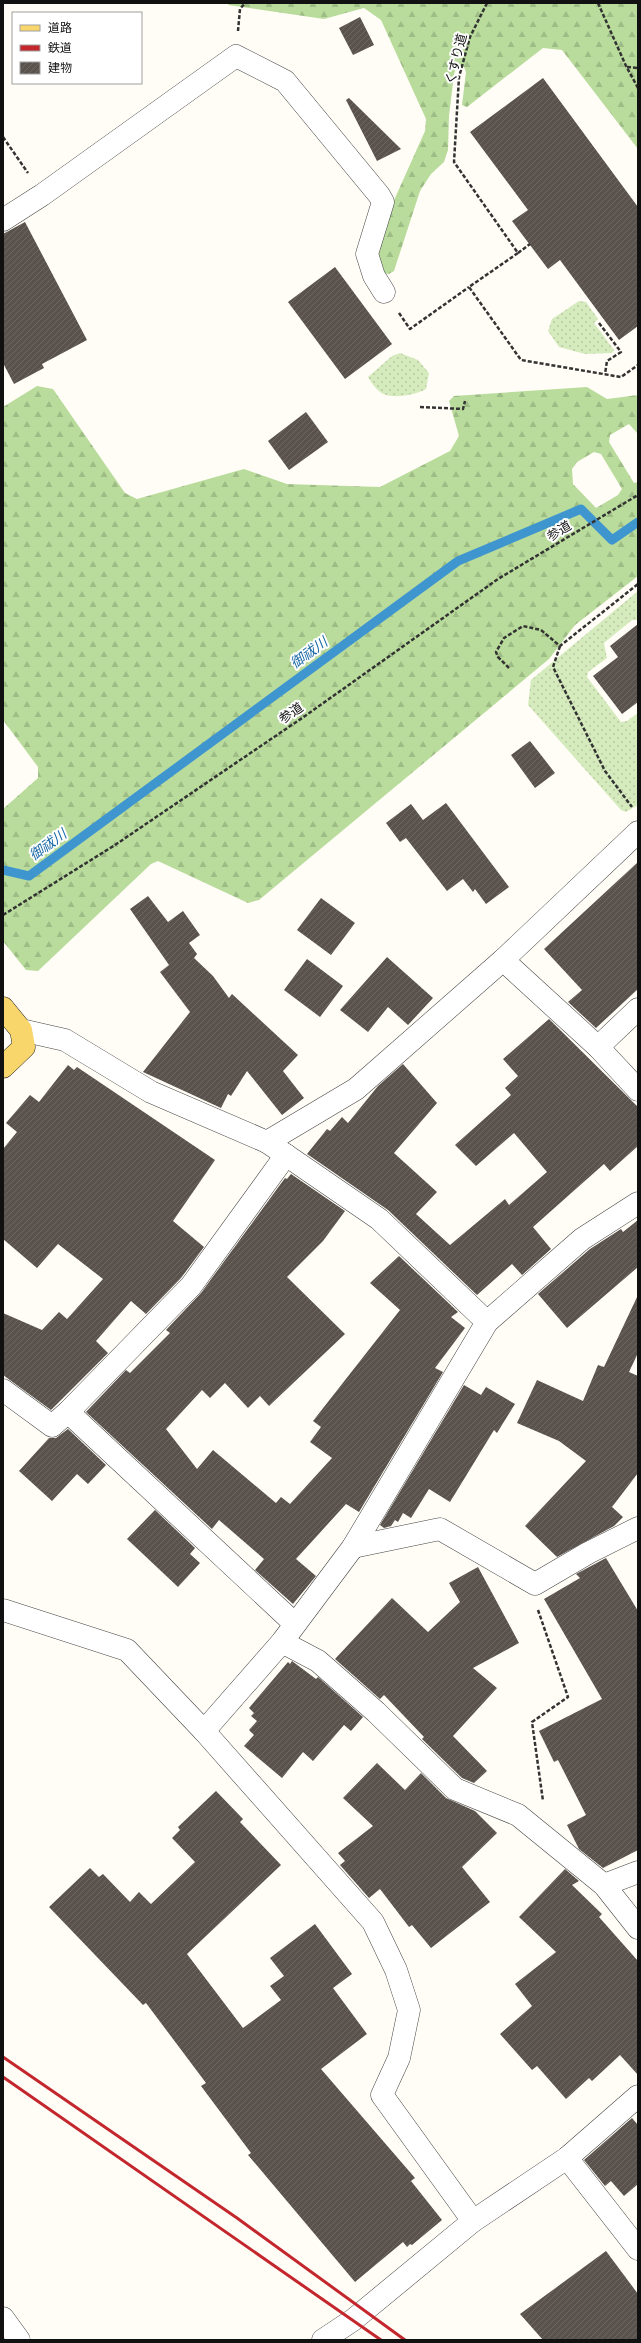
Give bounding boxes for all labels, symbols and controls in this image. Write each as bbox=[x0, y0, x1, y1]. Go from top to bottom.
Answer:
legend bbox=[12, 12, 142, 84]
text: 道路 bbox=[48, 21, 72, 35]
street label: くすり道 bbox=[442, 32, 470, 86]
text: 鉄道 bbox=[48, 41, 72, 55]
text: 建物 bbox=[48, 61, 72, 75]
street label: 参道 bbox=[544, 518, 574, 544]
water label: 御祓川 bbox=[287, 633, 333, 672]
street label: 参道 bbox=[276, 700, 306, 726]
water label: 御祓川 bbox=[26, 825, 72, 864]

